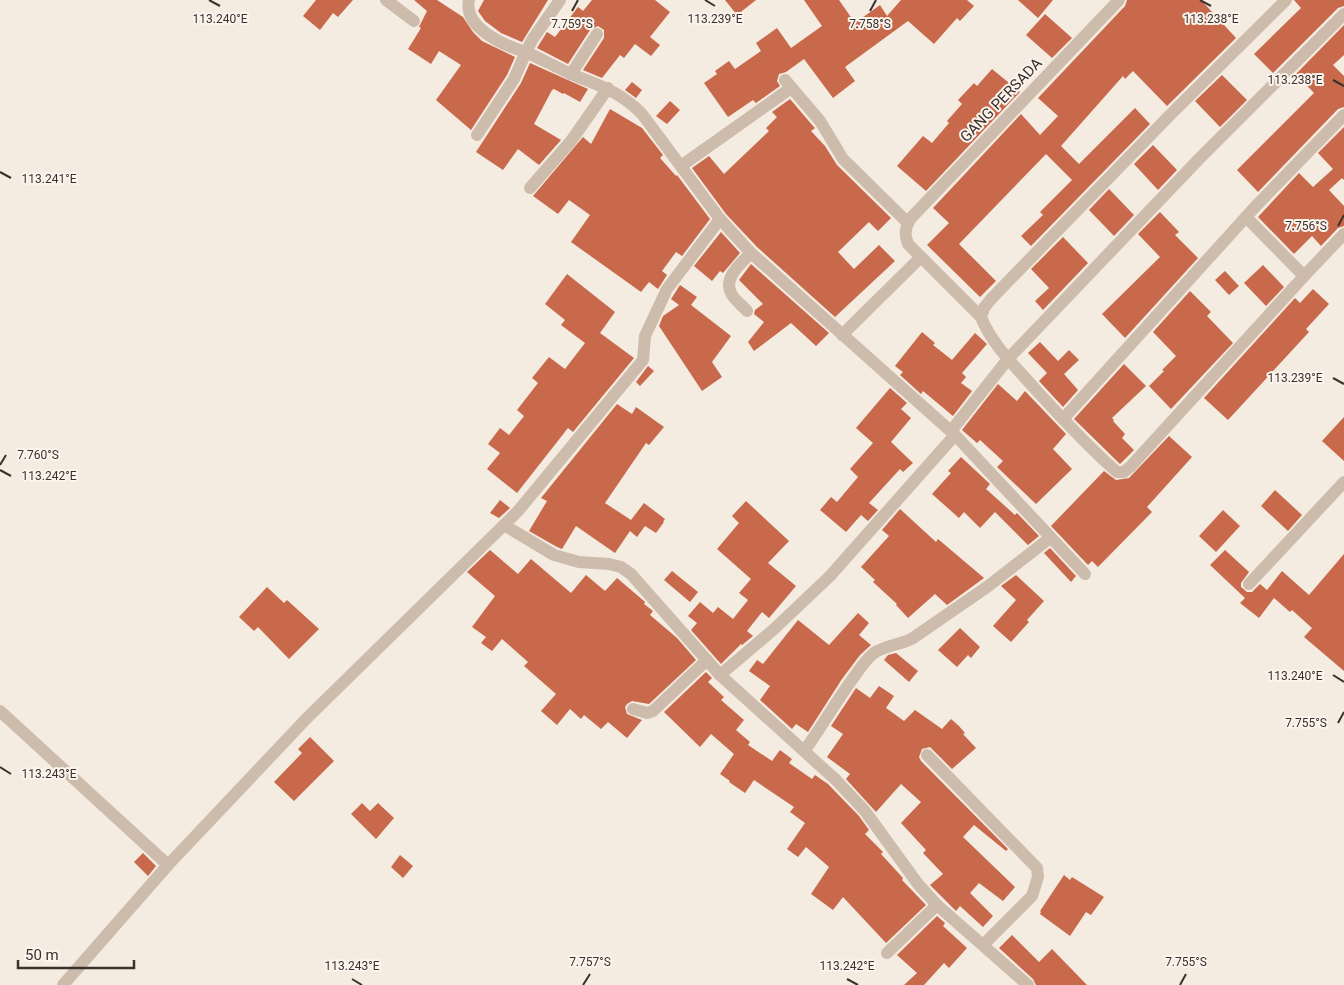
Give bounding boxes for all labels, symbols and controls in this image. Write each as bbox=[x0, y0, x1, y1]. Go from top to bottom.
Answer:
text: 113.240°E bbox=[193, 12, 248, 26]
text: 113.239°E bbox=[688, 12, 743, 26]
text: 113.238°E bbox=[1184, 12, 1239, 26]
text: 7.759°S bbox=[551, 17, 593, 31]
text: 7.758°S bbox=[849, 17, 891, 31]
street label: GANG PERSADA bbox=[956, 54, 1046, 146]
text: 113.238°E bbox=[1268, 73, 1323, 87]
text: 113.241°E bbox=[22, 172, 77, 186]
text: 7.756°S bbox=[1285, 219, 1327, 233]
text: 113.239°E bbox=[1268, 371, 1323, 385]
text: 7.760°S bbox=[17, 448, 59, 462]
text: 113.242°E bbox=[22, 469, 77, 483]
text: 113.240°E bbox=[1268, 669, 1323, 683]
text: 7.755°S bbox=[1285, 716, 1327, 730]
text: 113.243°E bbox=[22, 767, 77, 781]
scale bar bbox=[18, 938, 134, 970]
text: 50 m bbox=[25, 946, 59, 964]
text: 7.757°S bbox=[569, 955, 611, 969]
text: 7.755°S bbox=[1165, 955, 1207, 969]
text: 113.243°E bbox=[325, 959, 380, 973]
text: 113.242°E bbox=[820, 959, 875, 973]

